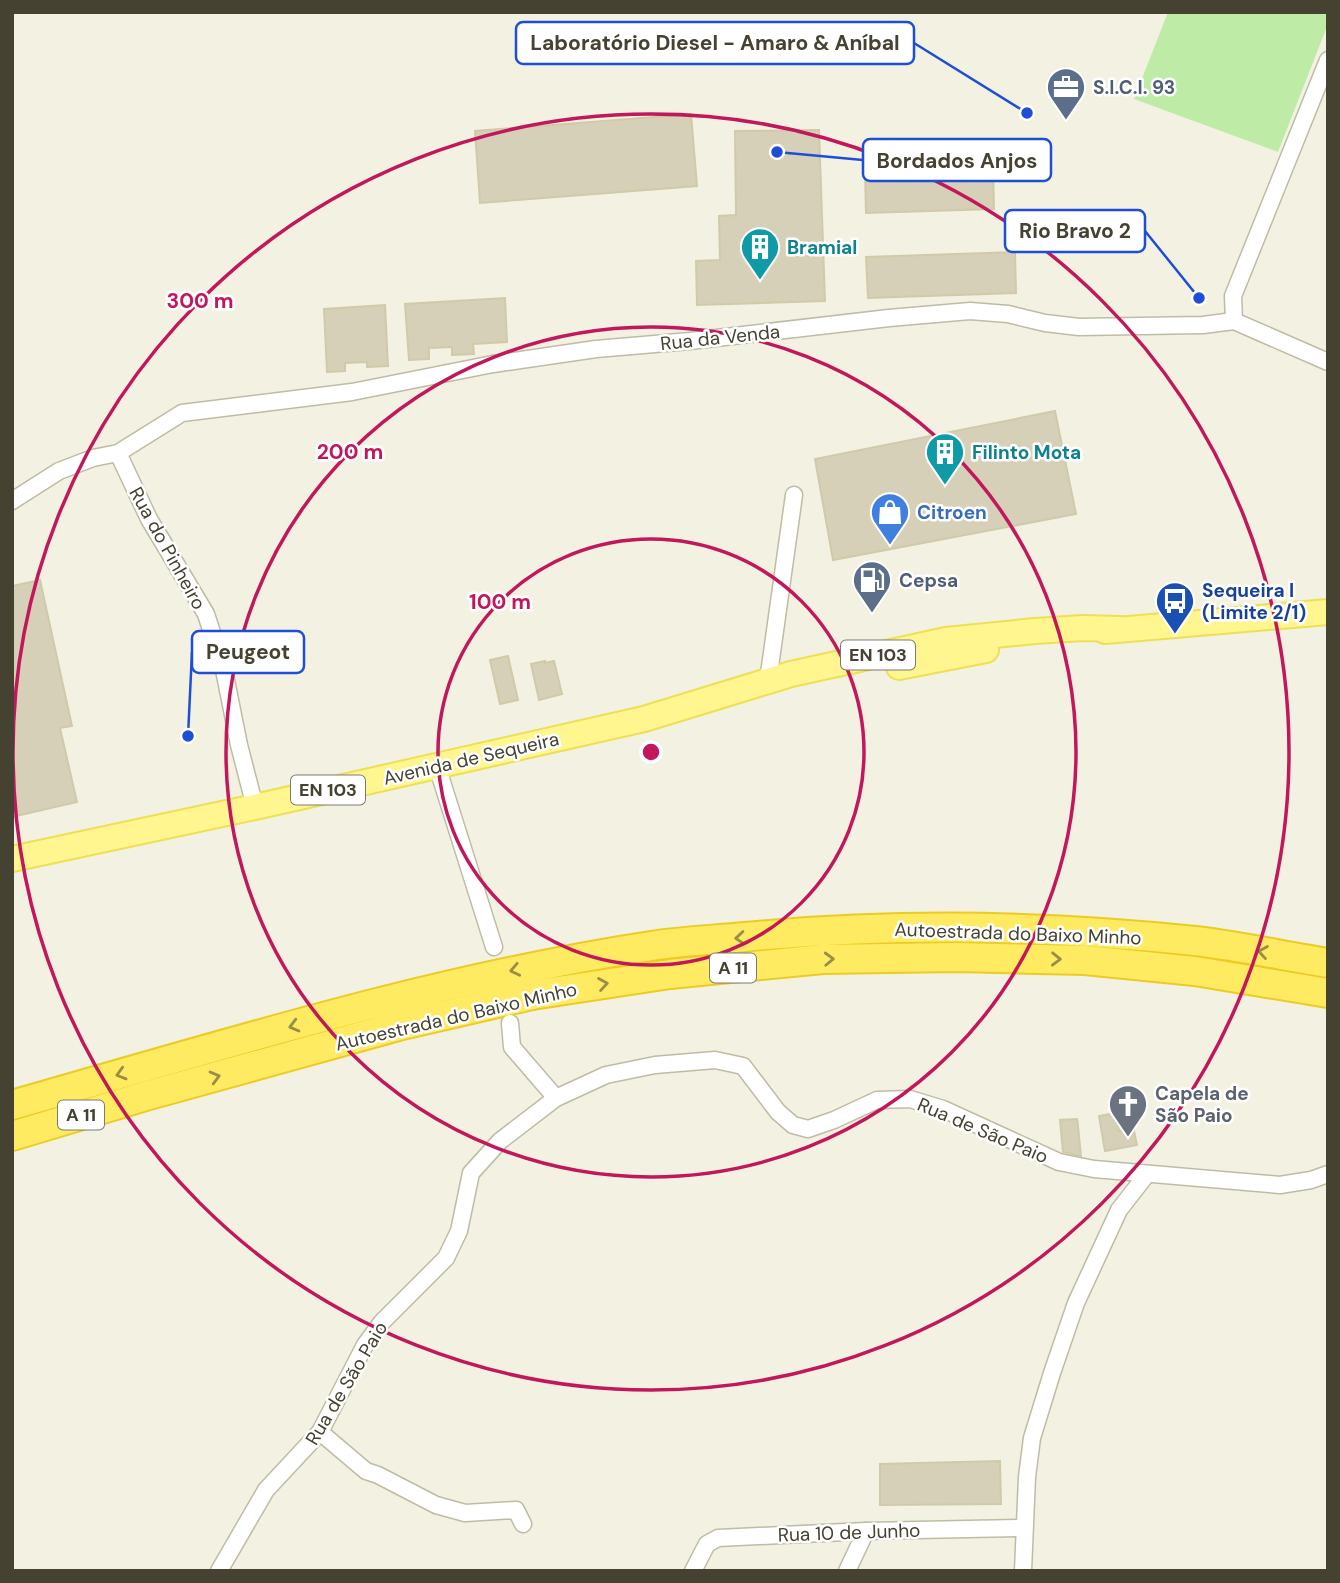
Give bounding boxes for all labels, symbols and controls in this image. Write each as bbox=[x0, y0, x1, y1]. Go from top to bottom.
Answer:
callout: Laboratório Diesel - Amaro & Aníbal bbox=[516, 22, 914, 64]
text: Laboratório Diesel - Amaro & Aníbal bbox=[530, 29, 900, 57]
office icon: S.I.C.I. 93 bbox=[1045, 66, 1087, 121]
place label: S.I.C.I. 93 bbox=[1093, 75, 1175, 100]
callout: Bordados Anjos bbox=[863, 139, 1051, 181]
text: Bordados Anjos bbox=[877, 147, 1037, 175]
callout: Rio Bravo 2 bbox=[1005, 210, 1145, 252]
text: Rio Bravo 2 bbox=[1019, 217, 1131, 245]
building icon: Bramial bbox=[739, 226, 781, 281]
place label: Bramial bbox=[787, 235, 857, 260]
text: 300 m bbox=[167, 287, 233, 315]
street label: Rua da Venda bbox=[659, 319, 781, 356]
building icon: Filinto Mota bbox=[924, 431, 966, 486]
text: 200 m bbox=[317, 438, 383, 466]
place label: Filinto Mota bbox=[972, 440, 1081, 465]
street label: Rua do Pinheiro bbox=[124, 482, 212, 614]
shop icon: Citroen bbox=[869, 491, 911, 546]
place label: Citroen bbox=[917, 500, 987, 525]
fuel station icon: Cepsa bbox=[851, 559, 893, 614]
place label: Cepsa bbox=[899, 568, 958, 593]
place label: Sequeira I (Limite 2/1) bbox=[1202, 578, 1306, 625]
bus stop icon: Sequeira I (Limite 2/1) bbox=[1154, 580, 1196, 635]
text: 100 m bbox=[469, 588, 531, 616]
callout: Peugeot bbox=[192, 631, 304, 673]
text: Peugeot bbox=[206, 638, 290, 666]
road number: EN 103 bbox=[841, 640, 915, 670]
street label: Avenida de Sequeira bbox=[381, 726, 562, 791]
centre of rings bbox=[639, 740, 663, 764]
road number: EN 103 bbox=[291, 776, 365, 804]
street label: Autoestrada do Baixo Minho bbox=[894, 917, 1142, 950]
one-way arrow bbox=[734, 930, 745, 945]
one-way arrow bbox=[1258, 945, 1269, 960]
one-way arrow bbox=[824, 951, 835, 967]
one-way arrow bbox=[1051, 952, 1062, 967]
road number: A 11 bbox=[710, 953, 756, 982]
one-way arrow bbox=[509, 962, 521, 977]
street label: Autoestrada do Baixo Minho bbox=[333, 976, 579, 1056]
one-way arrow bbox=[597, 977, 609, 992]
one-way arrow bbox=[288, 1017, 300, 1032]
one-way arrow bbox=[116, 1065, 128, 1080]
one-way arrow bbox=[209, 1070, 221, 1085]
place label: Capela de São Paio bbox=[1155, 1081, 1249, 1128]
church icon: Capela de São Paio bbox=[1107, 1083, 1149, 1138]
street label: Rua de São Paio bbox=[914, 1092, 1052, 1169]
road number: A 11 bbox=[58, 1100, 104, 1130]
street label: Rua de São Paio bbox=[300, 1317, 393, 1450]
street label: Rua 10 de Junho bbox=[777, 1518, 921, 1547]

